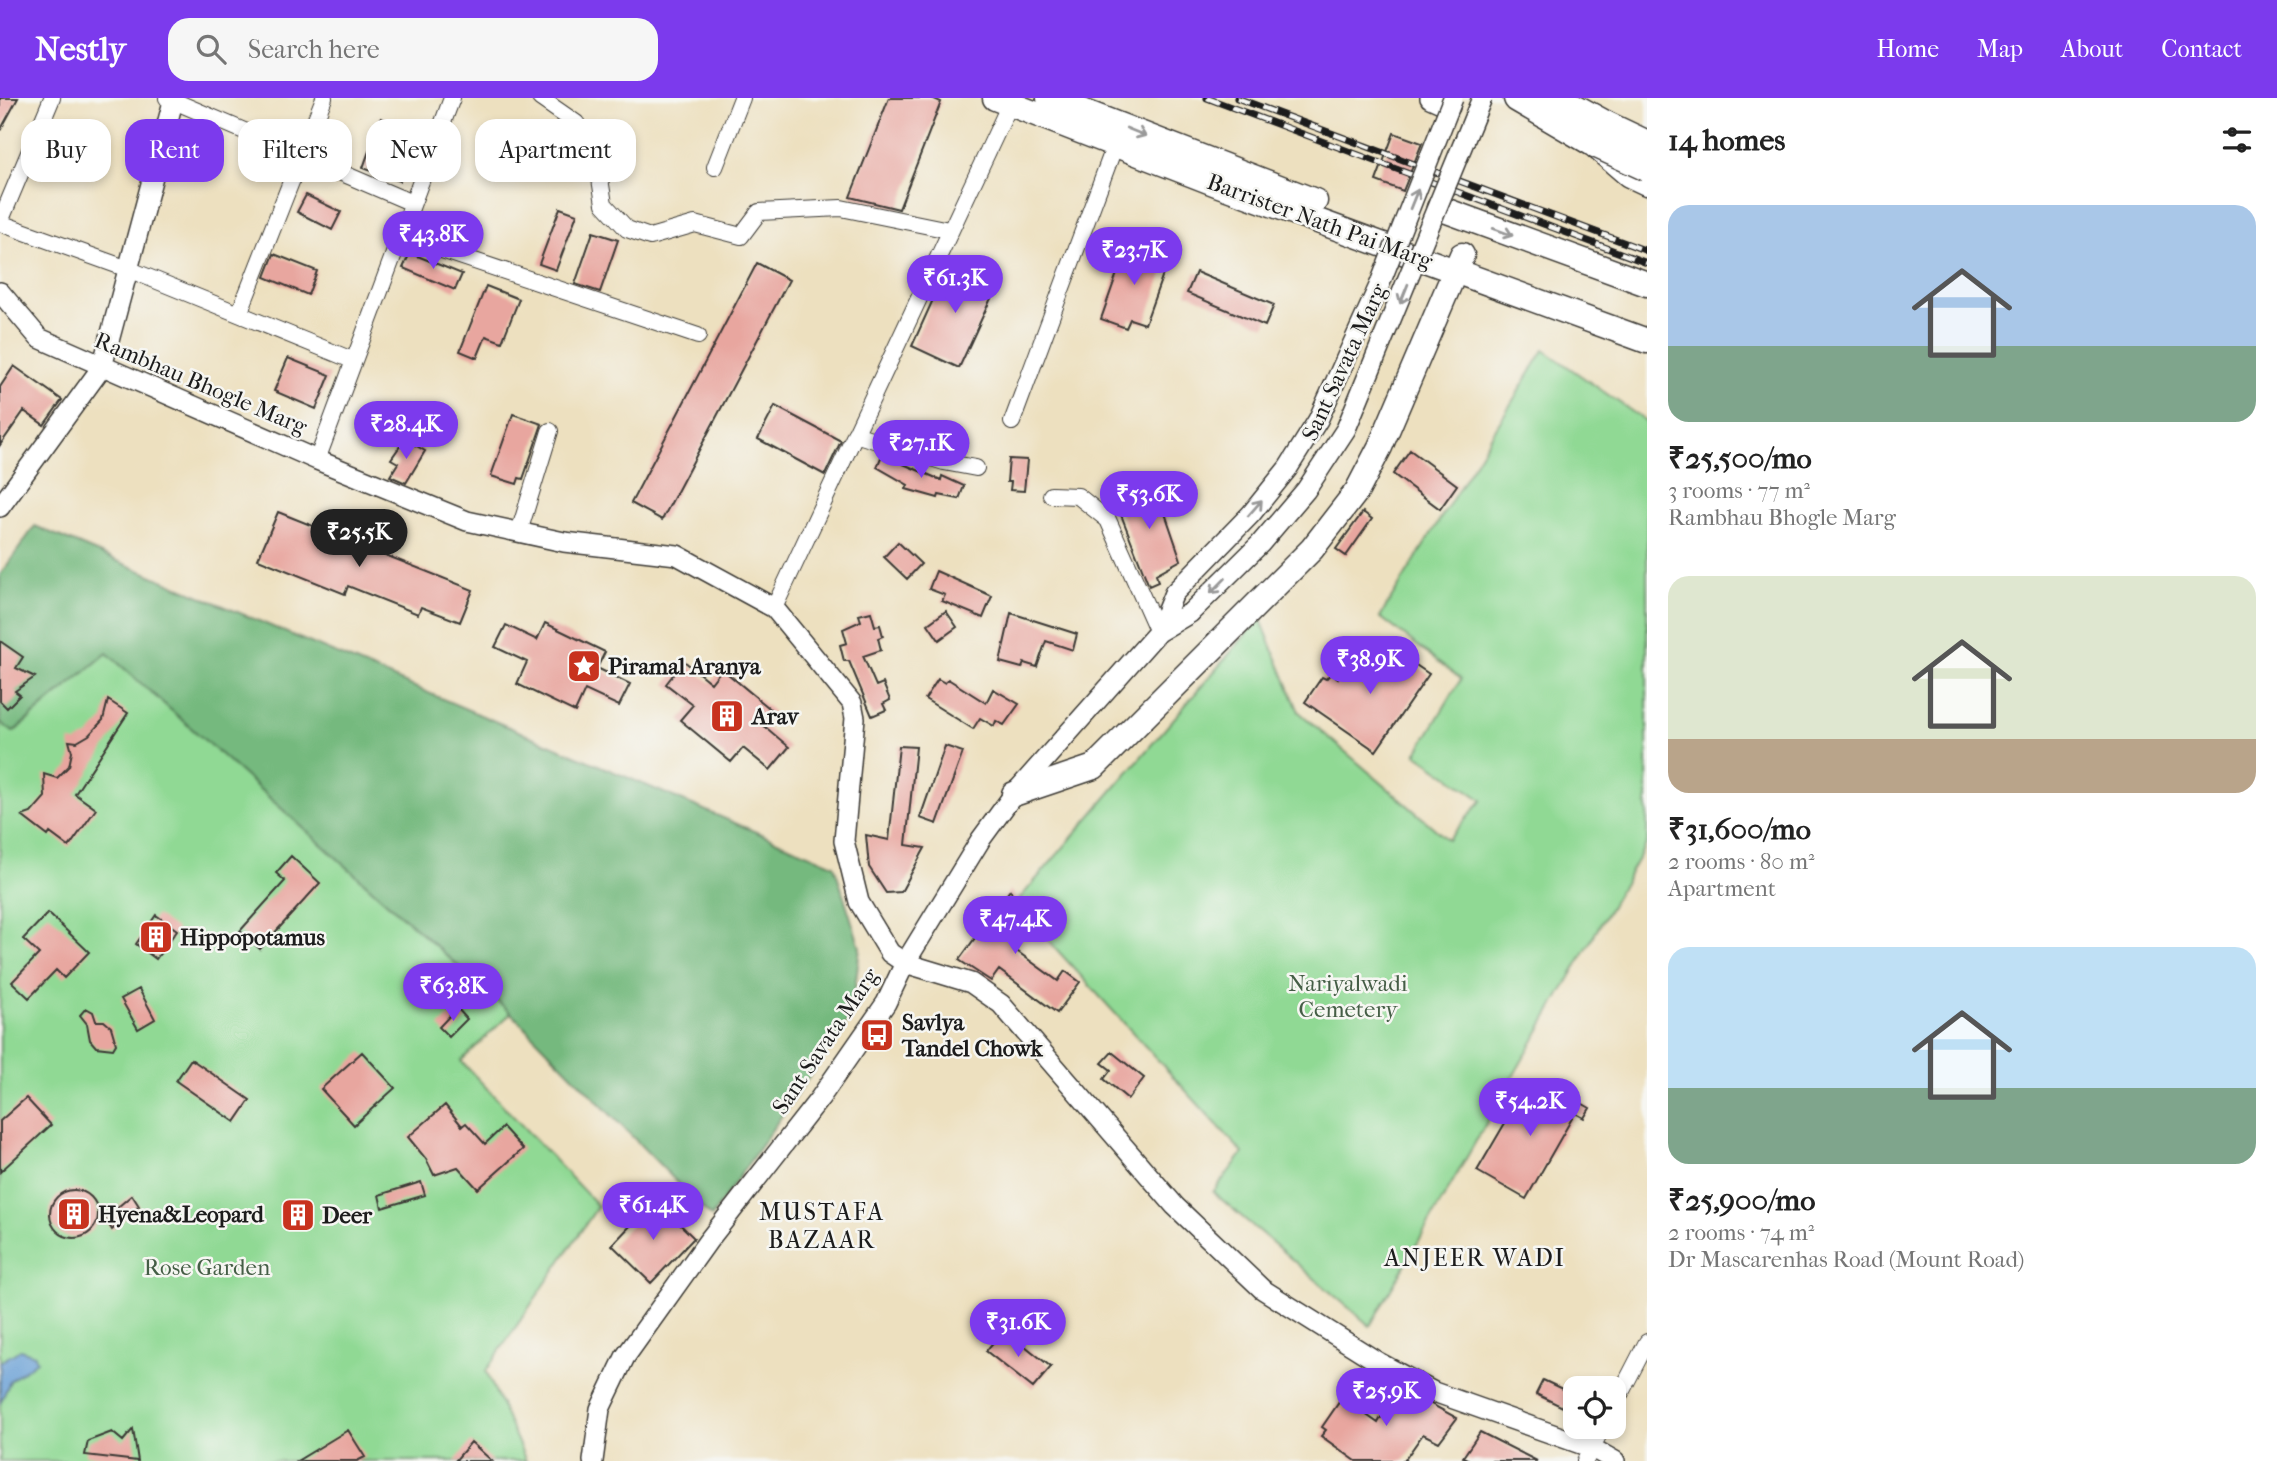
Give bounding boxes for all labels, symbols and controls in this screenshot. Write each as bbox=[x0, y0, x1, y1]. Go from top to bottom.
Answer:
search box bbox=[168, 18, 658, 81]
text: Nestly bbox=[35, 30, 126, 69]
icon: search bbox=[192, 30, 230, 68]
text: Search here bbox=[248, 34, 380, 65]
text: Home bbox=[1877, 35, 1939, 63]
text: Map bbox=[1977, 35, 2023, 63]
text: About bbox=[2061, 35, 2123, 63]
text: Contact bbox=[2161, 35, 2242, 63]
chip: Buy bbox=[21, 119, 111, 182]
chip: Rent bbox=[125, 119, 224, 182]
chip: Filters bbox=[238, 119, 352, 182]
chip: New bbox=[366, 119, 461, 182]
chip: Apartment bbox=[475, 119, 636, 182]
icon: filters bbox=[2218, 121, 2256, 159]
text: 14 homes bbox=[1668, 123, 1785, 158]
one-way arrow bbox=[1124, 126, 1146, 139]
street label: Barrister Nath Pai Marg bbox=[1203, 168, 1437, 275]
one-way arrow bbox=[1408, 188, 1421, 210]
pin: ₹43.8K bbox=[376, 212, 490, 271]
text: ₹43.8K bbox=[399, 220, 467, 247]
one-way arrow bbox=[1492, 226, 1514, 239]
pin: ₹23.7K bbox=[1077, 228, 1191, 287]
text: ₹23.7K bbox=[1101, 236, 1167, 263]
icon: home bbox=[1899, 250, 2025, 376]
pin: ₹61.3K bbox=[898, 256, 1012, 315]
text: ₹61.3K bbox=[923, 264, 987, 291]
street label: Sant Savata Marg bbox=[1296, 279, 1393, 445]
one-way arrow bbox=[1396, 283, 1409, 304]
street label: Rambhau Bhogle Marg bbox=[91, 327, 312, 441]
pin: ₹28.4K bbox=[349, 402, 463, 461]
text: ₹28.4K bbox=[370, 410, 442, 437]
pin: ₹27.1K bbox=[864, 420, 978, 480]
text: ₹27.1K bbox=[888, 429, 954, 456]
text: ₹25,500/mo bbox=[1668, 441, 1812, 476]
pin: ₹53.6K bbox=[1092, 472, 1206, 531]
text: 3 rooms · 77 m² bbox=[1668, 477, 1810, 504]
text: ₹53.6K bbox=[1116, 480, 1182, 507]
one-way arrow bbox=[1247, 499, 1263, 517]
text: Rambhau Bhogle Marg bbox=[1668, 504, 1896, 531]
pin: ₹25.5K bbox=[302, 510, 416, 569]
text: ₹25.5K bbox=[326, 518, 392, 545]
one-way arrow bbox=[1209, 577, 1226, 594]
icon: home bbox=[1899, 621, 2025, 747]
pin: ₹38.9K bbox=[1313, 636, 1427, 696]
text: ₹38.9K bbox=[1336, 645, 1404, 672]
place icon: Piramal Aranya bbox=[565, 647, 603, 685]
place label: Piramal Aranya bbox=[608, 653, 762, 680]
building icon: Arav bbox=[708, 697, 746, 735]
place label: Arav bbox=[750, 703, 800, 730]
text: ₹31,600/mo bbox=[1668, 812, 1811, 847]
text: 2 rooms · 80 m² bbox=[1668, 848, 1815, 875]
text: Apartment bbox=[1668, 875, 1776, 902]
pin: ₹47.4K bbox=[958, 896, 1072, 956]
text: ₹47.4K bbox=[979, 905, 1051, 932]
building icon: Hippopotamus bbox=[137, 918, 175, 956]
place label: Hippopotamus bbox=[180, 924, 325, 951]
street label: Sant Savata Marg bbox=[767, 963, 885, 1119]
pin: ₹63.8K bbox=[396, 964, 510, 1023]
park label: Nariyalwadi Cemetery bbox=[1288, 970, 1408, 1023]
text: ₹63.8K bbox=[419, 972, 487, 999]
icon: home bbox=[1899, 992, 2025, 1118]
place label: Savlya Tandel Chowk bbox=[901, 1009, 1044, 1062]
bus stop icon: Savlya Tandel Chowk bbox=[858, 1016, 896, 1054]
pin: ₹54.2K bbox=[1473, 1079, 1587, 1138]
text: ₹54.2K bbox=[1495, 1087, 1565, 1114]
pin: ₹61.4K bbox=[596, 1182, 710, 1242]
text: ₹25,900/mo bbox=[1668, 1183, 1815, 1218]
text: ₹61.4K bbox=[618, 1191, 688, 1218]
building icon: Hyena&Leopard bbox=[55, 1195, 93, 1233]
building icon: Deer bbox=[279, 1196, 317, 1234]
district label: MUSTAFA BAZAAR bbox=[759, 1198, 885, 1254]
place label: Hyena&Leopard bbox=[98, 1201, 265, 1228]
place label: Deer bbox=[322, 1202, 373, 1229]
text: 2 rooms · 74 m² bbox=[1668, 1219, 1814, 1246]
district label: ANJEER WADI bbox=[1383, 1244, 1566, 1272]
text: Dr Mascarenhas Road (Mount Road) bbox=[1668, 1246, 2024, 1273]
park label: Rose Garden bbox=[144, 1254, 271, 1281]
pin: ₹31.6K bbox=[961, 1300, 1075, 1359]
text: ₹31.6K bbox=[986, 1308, 1050, 1335]
pin: ₹25.9K bbox=[1329, 1368, 1443, 1428]
map controls bbox=[1563, 1376, 1626, 1439]
button: locate bbox=[1563, 1376, 1626, 1439]
text: ₹25.9K bbox=[1352, 1377, 1420, 1404]

